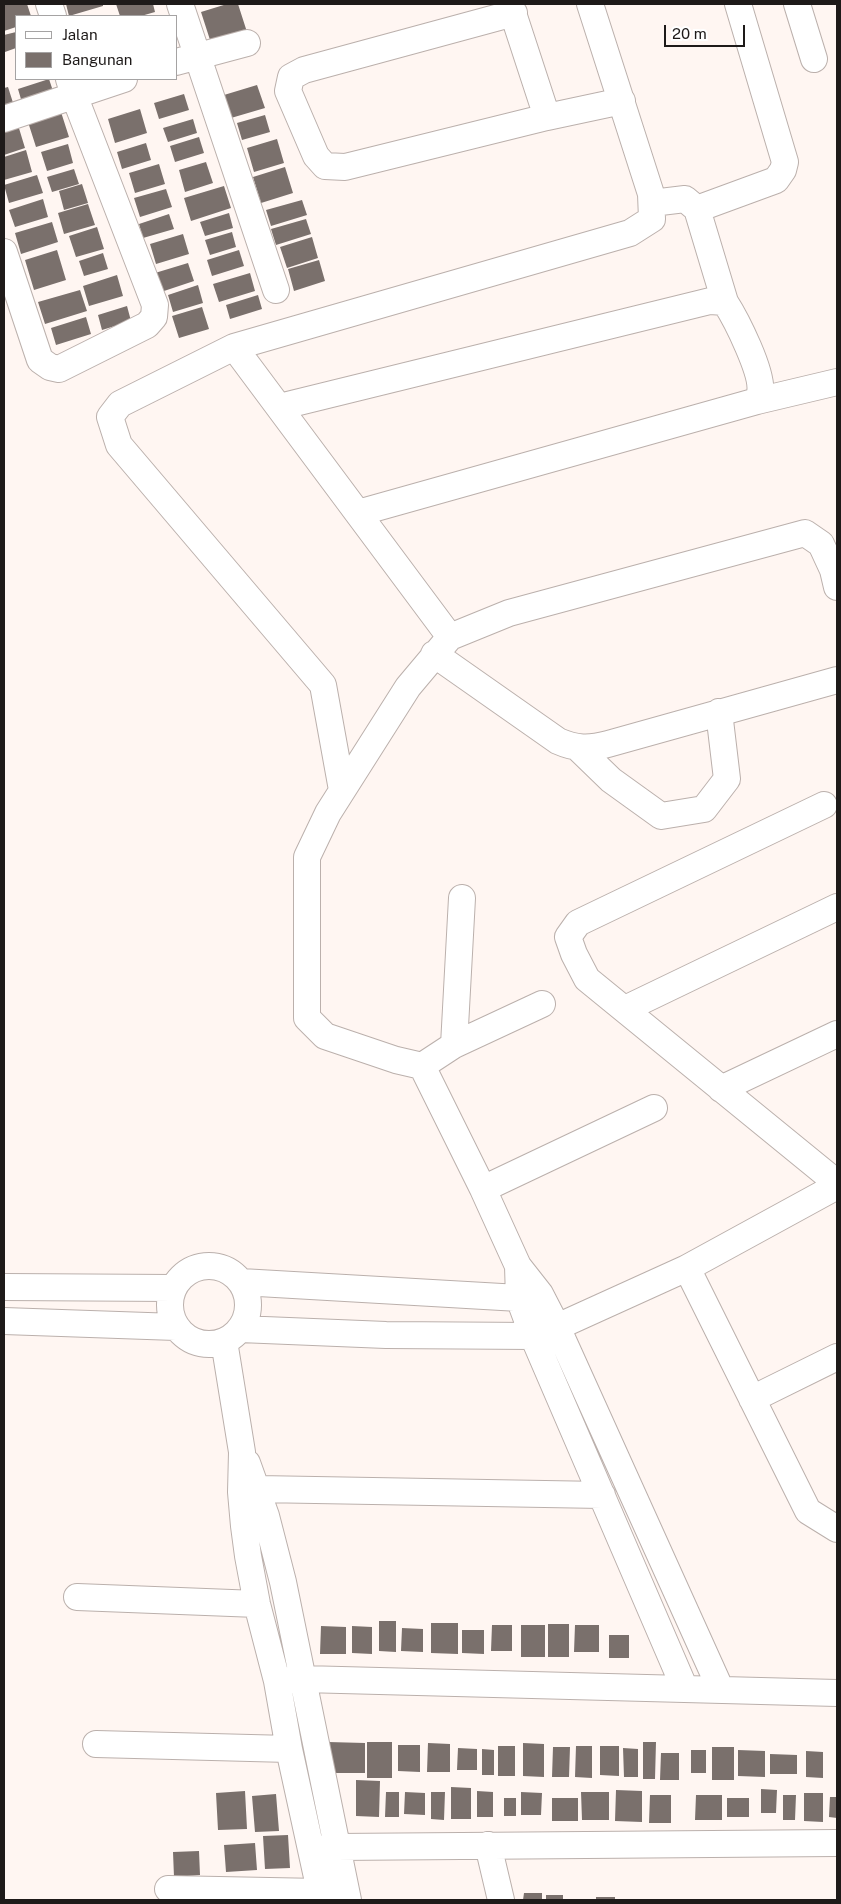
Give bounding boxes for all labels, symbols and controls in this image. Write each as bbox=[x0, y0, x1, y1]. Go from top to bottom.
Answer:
legend bbox=[15, 15, 178, 80]
scale bar bbox=[666, 15, 747, 47]
text: 20 m bbox=[672, 25, 707, 42]
text: Jalan bbox=[62, 26, 98, 43]
text: Bangunan bbox=[62, 51, 133, 68]

